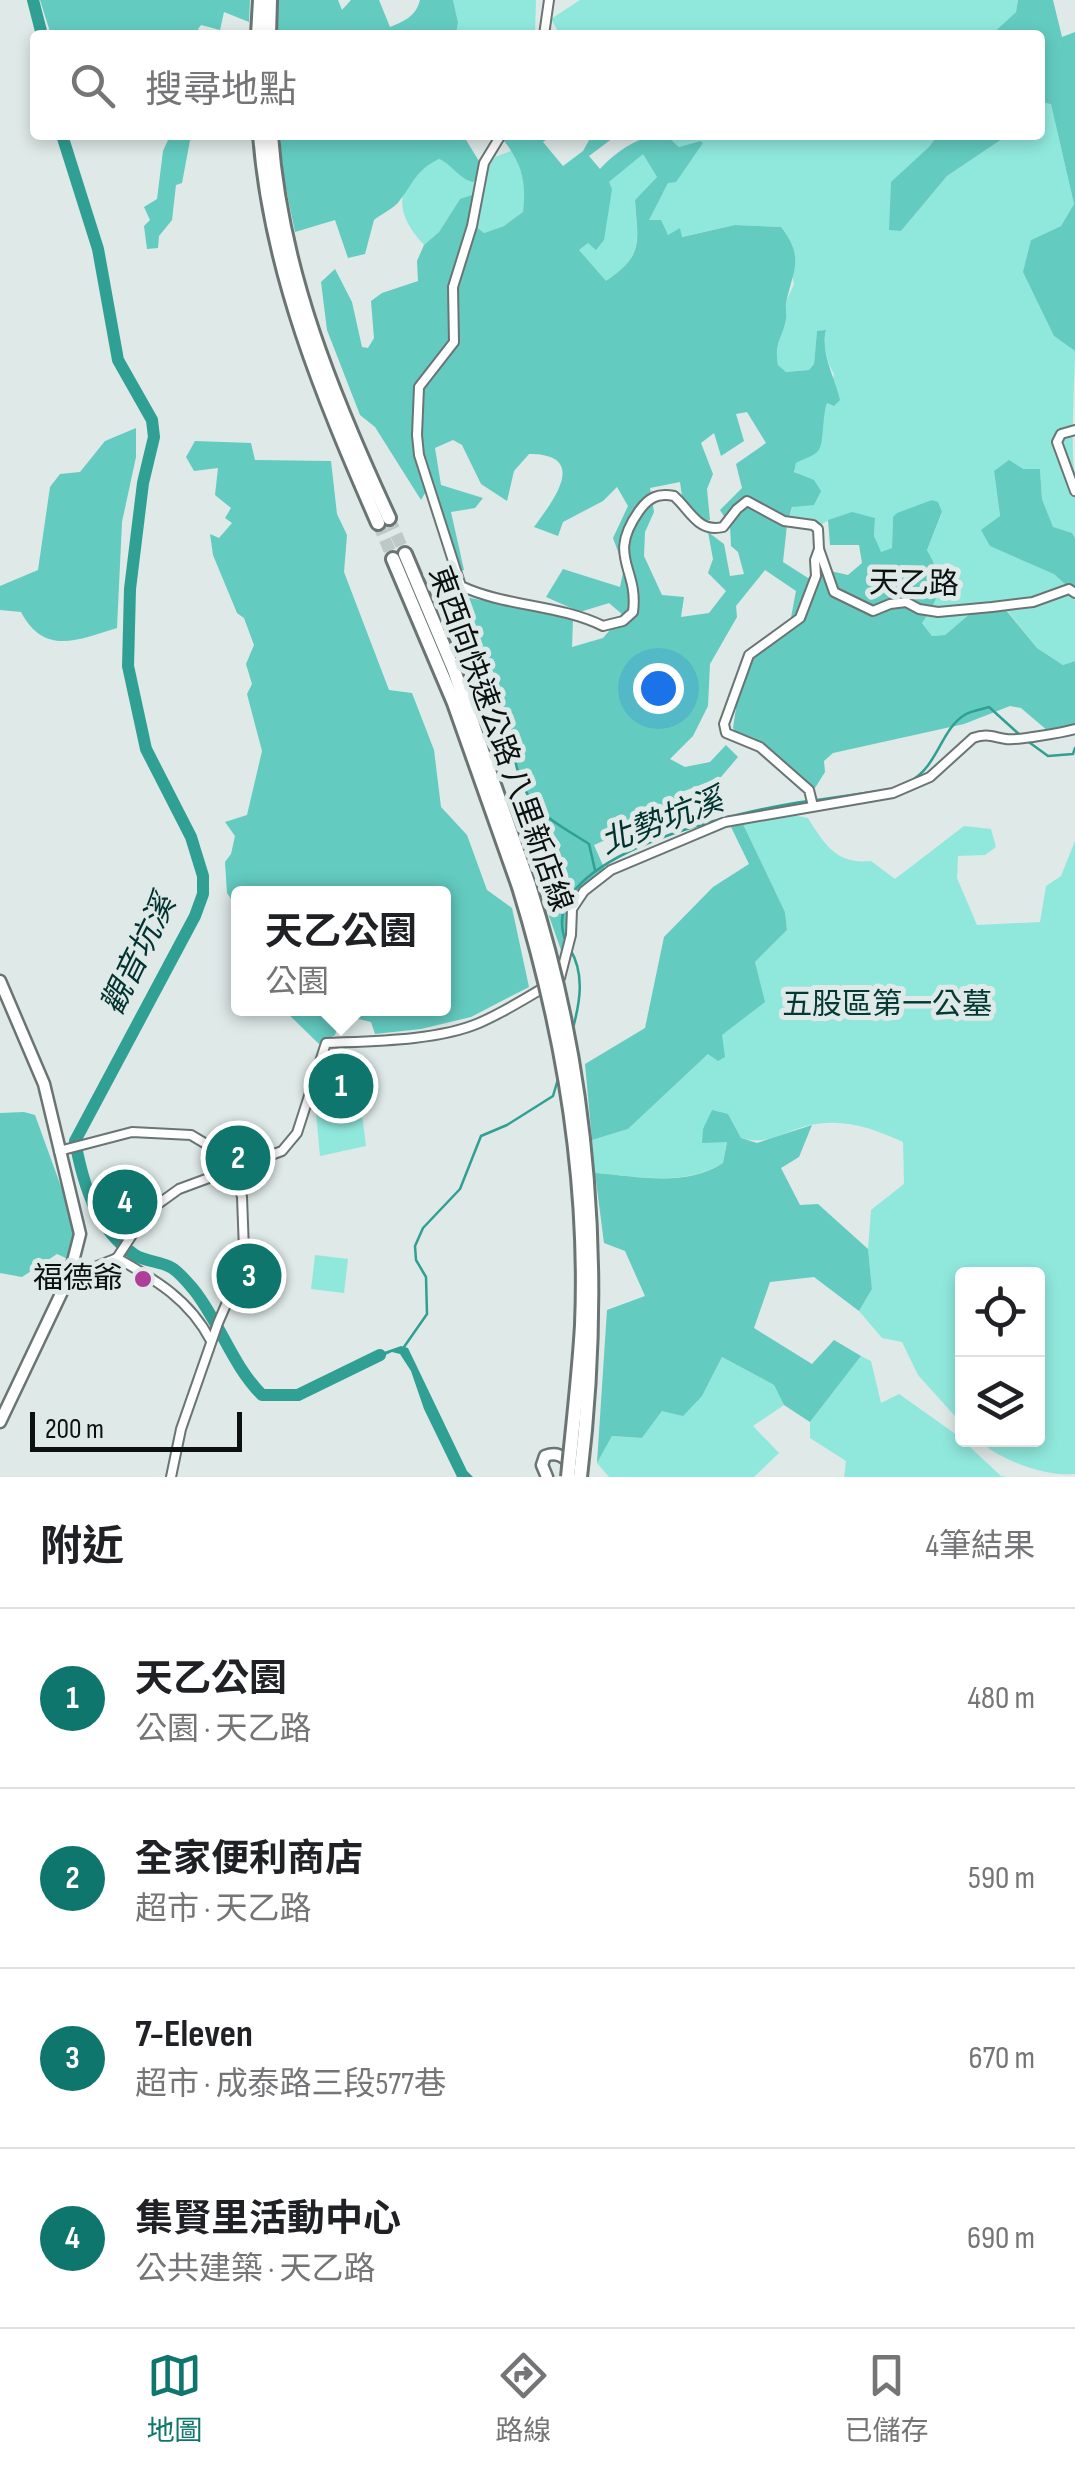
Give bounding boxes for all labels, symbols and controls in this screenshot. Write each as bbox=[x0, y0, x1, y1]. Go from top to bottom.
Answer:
search box bbox=[30, 30, 1045, 140]
icon: search bbox=[65, 58, 120, 113]
text: 搜尋地點 bbox=[145, 68, 297, 113]
street label: 東西向快速公路 八里新店線 bbox=[421, 561, 579, 917]
street label: 天乙路 bbox=[869, 565, 959, 603]
your location bbox=[633, 663, 684, 714]
water label: 北勢坑溪 bbox=[595, 779, 732, 863]
water label: 觀音坑溪 bbox=[93, 885, 186, 1021]
popup bbox=[231, 886, 451, 1016]
text: 天乙公園 bbox=[265, 910, 417, 955]
text: 公園 bbox=[265, 963, 329, 1002]
park label: 五股區第一公墓 bbox=[782, 987, 992, 1023]
pin: 1 bbox=[308, 1048, 374, 1124]
pin: 2 bbox=[206, 1120, 270, 1196]
pin: 4 bbox=[92, 1164, 158, 1240]
pin: 3 bbox=[216, 1238, 282, 1314]
place label: 福德爺 bbox=[33, 1261, 123, 1297]
map controls bbox=[955, 1267, 1045, 1447]
button: locate bbox=[955, 1267, 1045, 1357]
marker: 福德爺 bbox=[132, 1268, 154, 1290]
button: layers bbox=[955, 1357, 1045, 1447]
scale bar bbox=[30, 1407, 242, 1452]
text: 200 m bbox=[45, 1413, 104, 1446]
text: 附近 bbox=[40, 1522, 124, 1573]
text: 4筆結果 bbox=[926, 1527, 1035, 1566]
text: 天乙公園 bbox=[135, 1657, 287, 1702]
text: 1 bbox=[66, 1679, 79, 1718]
text: 480 m bbox=[968, 1679, 1035, 1718]
text: 公園 · 天乙路 bbox=[135, 1710, 312, 1749]
text: 全家便利商店 bbox=[135, 1837, 363, 1882]
text: 2 bbox=[65, 1859, 80, 1898]
text: 590 m bbox=[968, 1859, 1035, 1898]
text: 超市 · 天乙路 bbox=[135, 1890, 312, 1929]
text: 7-Eleven bbox=[135, 2012, 253, 2057]
text: 3 bbox=[65, 2039, 80, 2078]
text: 670 m bbox=[968, 2039, 1035, 2078]
text: 超市 · 成泰路三段577巷 bbox=[135, 2065, 446, 2104]
text: 集賢里活動中心 bbox=[135, 2197, 401, 2242]
text: 4 bbox=[65, 2219, 80, 2258]
text: 690 m bbox=[967, 2219, 1035, 2258]
text: 公共建築 · 天乙路 bbox=[135, 2250, 376, 2289]
tab: 地圖 bbox=[146, 2348, 203, 2448]
tab: 路線 bbox=[495, 2348, 552, 2448]
tab: 已儲存 bbox=[844, 2348, 929, 2448]

